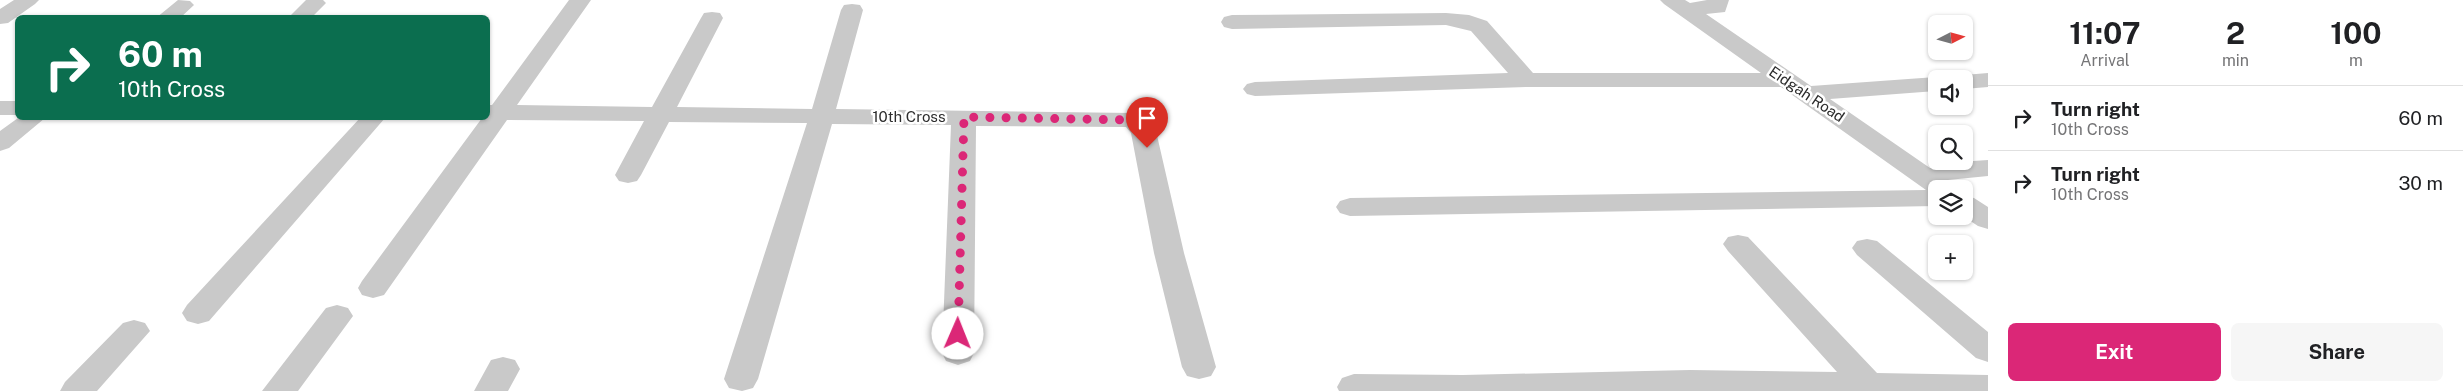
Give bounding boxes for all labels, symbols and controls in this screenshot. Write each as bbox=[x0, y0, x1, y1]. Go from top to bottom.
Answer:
north arrow bbox=[1928, 15, 1972, 60]
map controls bbox=[1928, 15, 1973, 280]
text: 11:07 bbox=[2069, 15, 2141, 51]
text: 2 bbox=[2226, 15, 2245, 51]
text: 100 bbox=[2330, 15, 2382, 51]
text: 60 m bbox=[118, 34, 203, 75]
icon: right bbox=[35, 35, 100, 100]
text: Arrival bbox=[2080, 51, 2130, 70]
text: min bbox=[2222, 51, 2249, 70]
text: m bbox=[2349, 51, 2363, 70]
street label: Eidgah Road bbox=[1766, 63, 1848, 125]
button: sound bbox=[1928, 70, 1973, 115]
text: 10th Cross bbox=[118, 76, 225, 102]
pin bbox=[1126, 97, 1168, 148]
text: Turn right bbox=[2051, 98, 2140, 120]
icon: arrive bbox=[1133, 104, 1161, 132]
icon: right bbox=[2008, 104, 2036, 132]
text: 60 m bbox=[2399, 107, 2443, 129]
street label: 10th Cross bbox=[872, 108, 946, 125]
text: 10th Cross bbox=[2051, 120, 2129, 139]
button: search bbox=[1928, 125, 1973, 170]
text: Turn right bbox=[2051, 163, 2140, 185]
icon: right bbox=[2008, 169, 2036, 197]
text: 30 m bbox=[2398, 172, 2443, 194]
button: layers bbox=[1928, 180, 1973, 225]
text: 10th Cross bbox=[2051, 185, 2129, 204]
button: + bbox=[1928, 235, 1973, 280]
position arrow bbox=[931, 307, 983, 359]
button: Exit bbox=[2008, 323, 2221, 381]
button: Share bbox=[2231, 323, 2443, 381]

